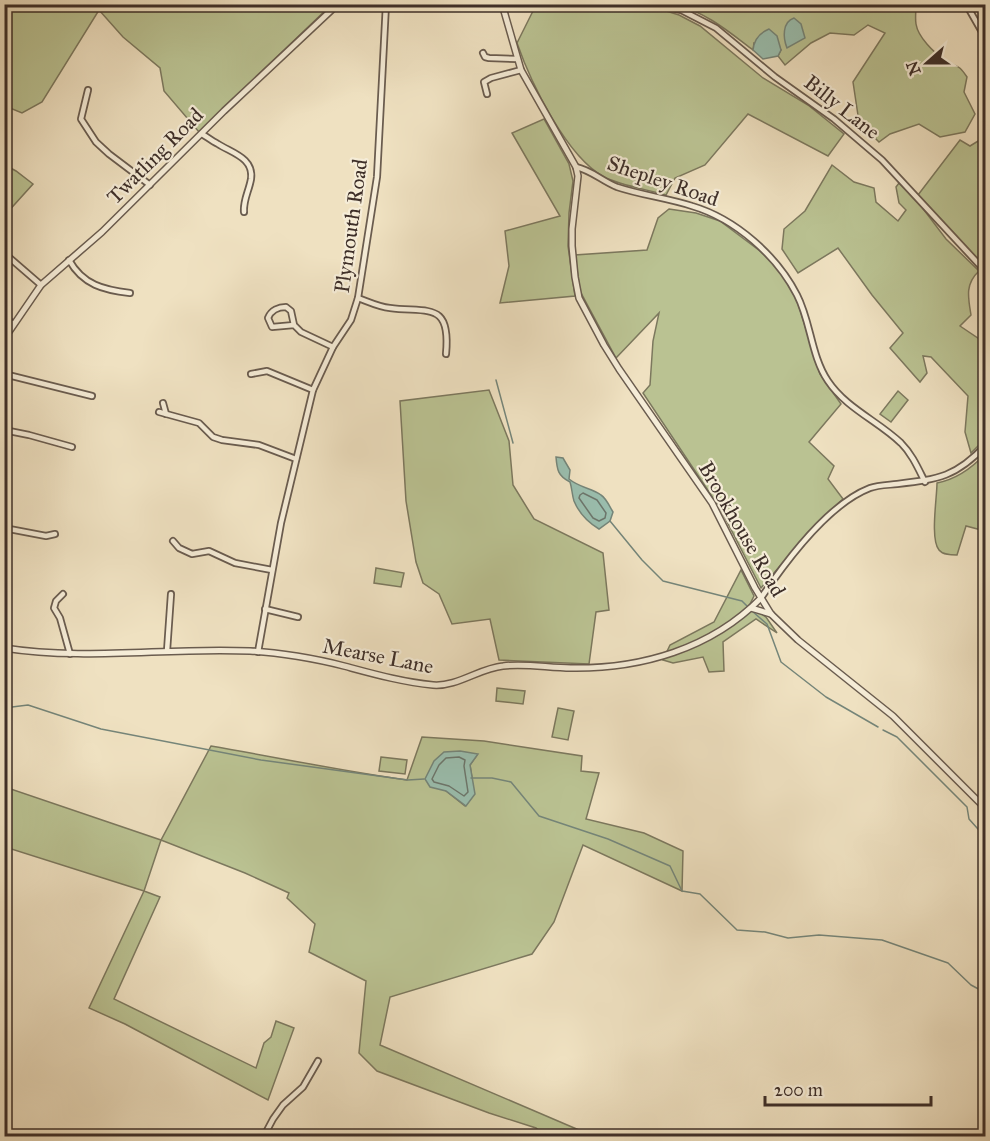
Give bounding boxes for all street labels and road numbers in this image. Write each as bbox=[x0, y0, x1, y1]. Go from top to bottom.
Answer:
street label: Billy Lane bbox=[799, 69, 885, 145]
street label: Twatling Road bbox=[101, 102, 209, 210]
street label: Shepley Road bbox=[604, 150, 723, 212]
street label: Plymouth Road bbox=[329, 157, 373, 295]
street label: Brookhouse Road bbox=[693, 457, 791, 602]
street label: Mearse Lane bbox=[320, 633, 436, 680]

